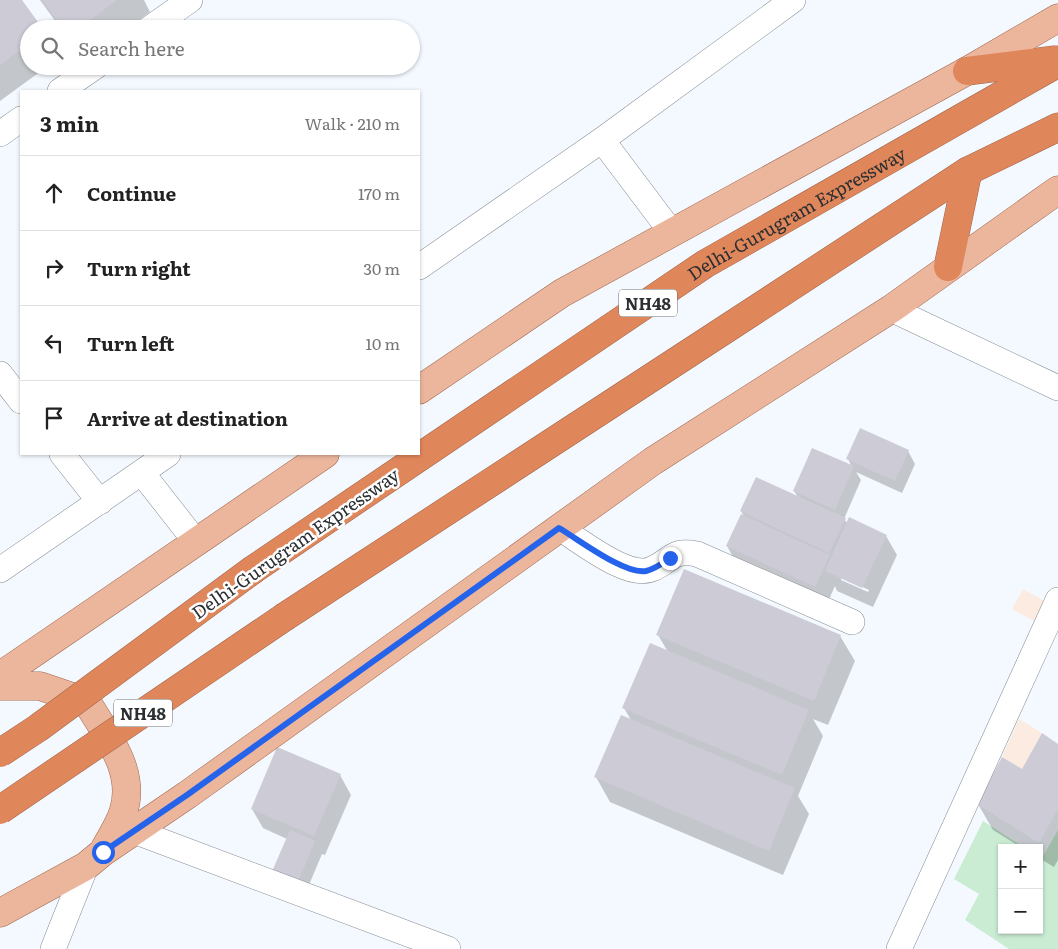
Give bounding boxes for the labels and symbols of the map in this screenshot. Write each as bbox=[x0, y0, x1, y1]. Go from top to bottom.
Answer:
street label: Delhi-Gurugram Expressway bbox=[681, 139, 911, 286]
road number: NH48 bbox=[619, 290, 677, 316]
street label: Delhi-Gurugram Expressway bbox=[186, 461, 405, 625]
route end bbox=[659, 547, 682, 570]
road number: NH48 bbox=[114, 700, 172, 726]
route start bbox=[92, 841, 115, 864]

